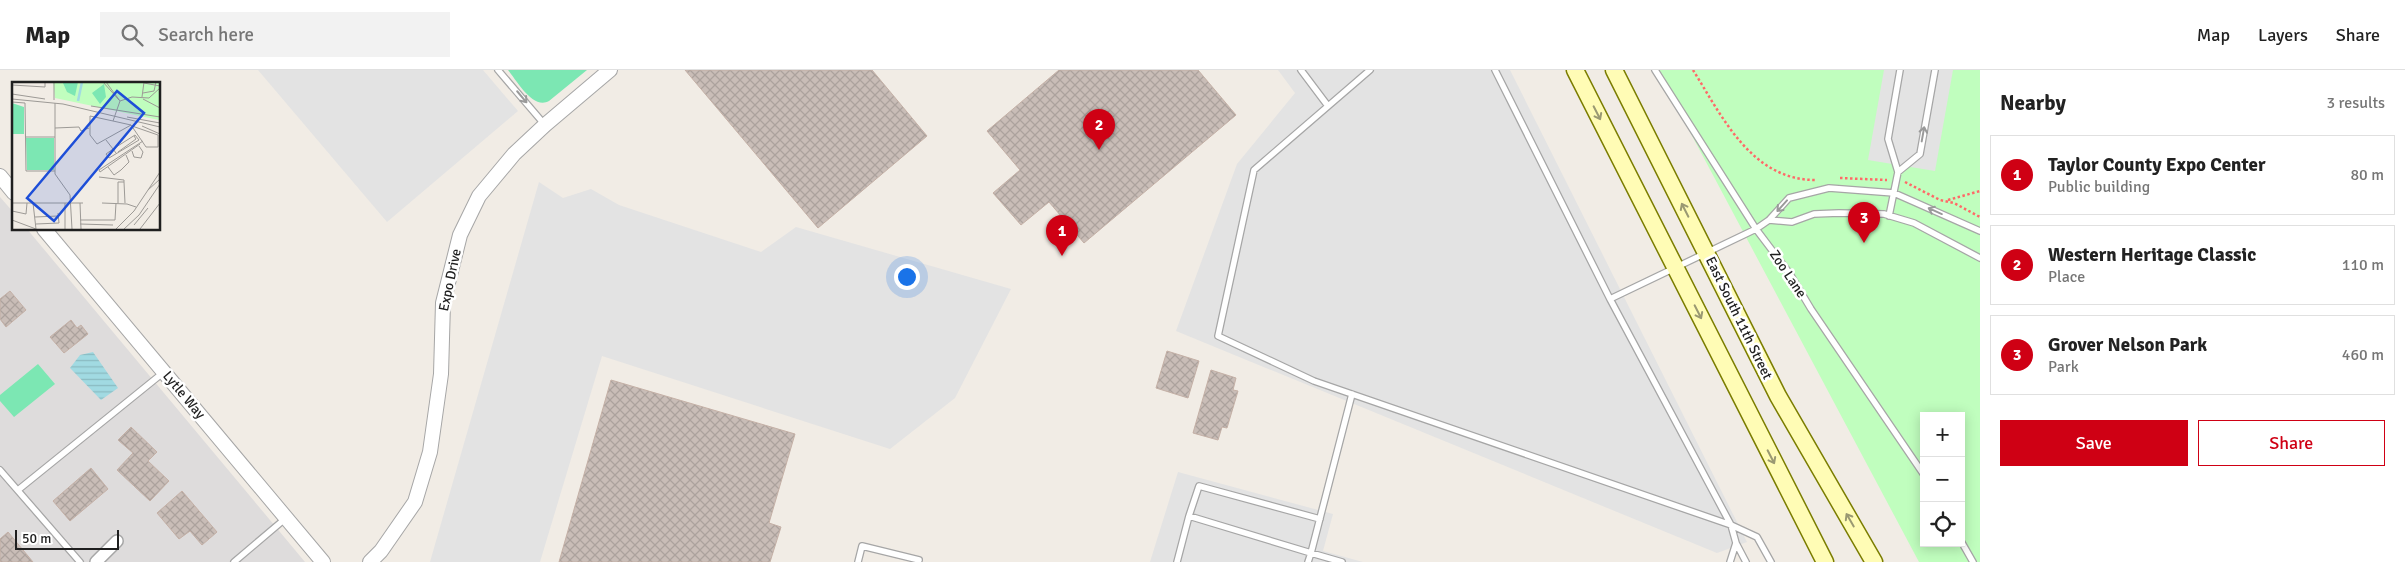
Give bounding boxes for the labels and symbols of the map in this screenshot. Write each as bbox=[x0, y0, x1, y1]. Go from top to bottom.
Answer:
inset map bbox=[12, 82, 160, 230]
one-way arrow bbox=[516, 91, 527, 104]
one-way arrow bbox=[1592, 106, 1602, 121]
pin: 2 bbox=[1083, 109, 1115, 150]
one-way arrow bbox=[1919, 127, 1929, 143]
one-way arrow bbox=[1776, 199, 1788, 212]
one-way arrow bbox=[1680, 202, 1690, 217]
pin: 3 bbox=[1848, 202, 1880, 243]
one-way arrow bbox=[1928, 206, 1943, 216]
pin: 1 bbox=[1046, 215, 1078, 256]
street label: Expo Drive bbox=[435, 247, 465, 313]
street label: Zoo Lane bbox=[1766, 247, 1810, 301]
street label: East South 11th Street bbox=[1702, 254, 1776, 382]
your location bbox=[894, 264, 920, 290]
one-way arrow bbox=[1694, 304, 1703, 319]
street label: Lytle Way bbox=[159, 368, 209, 423]
one-way arrow bbox=[1767, 449, 1776, 464]
one-way arrow bbox=[1844, 513, 1854, 527]
scale bar bbox=[15, 527, 119, 550]

